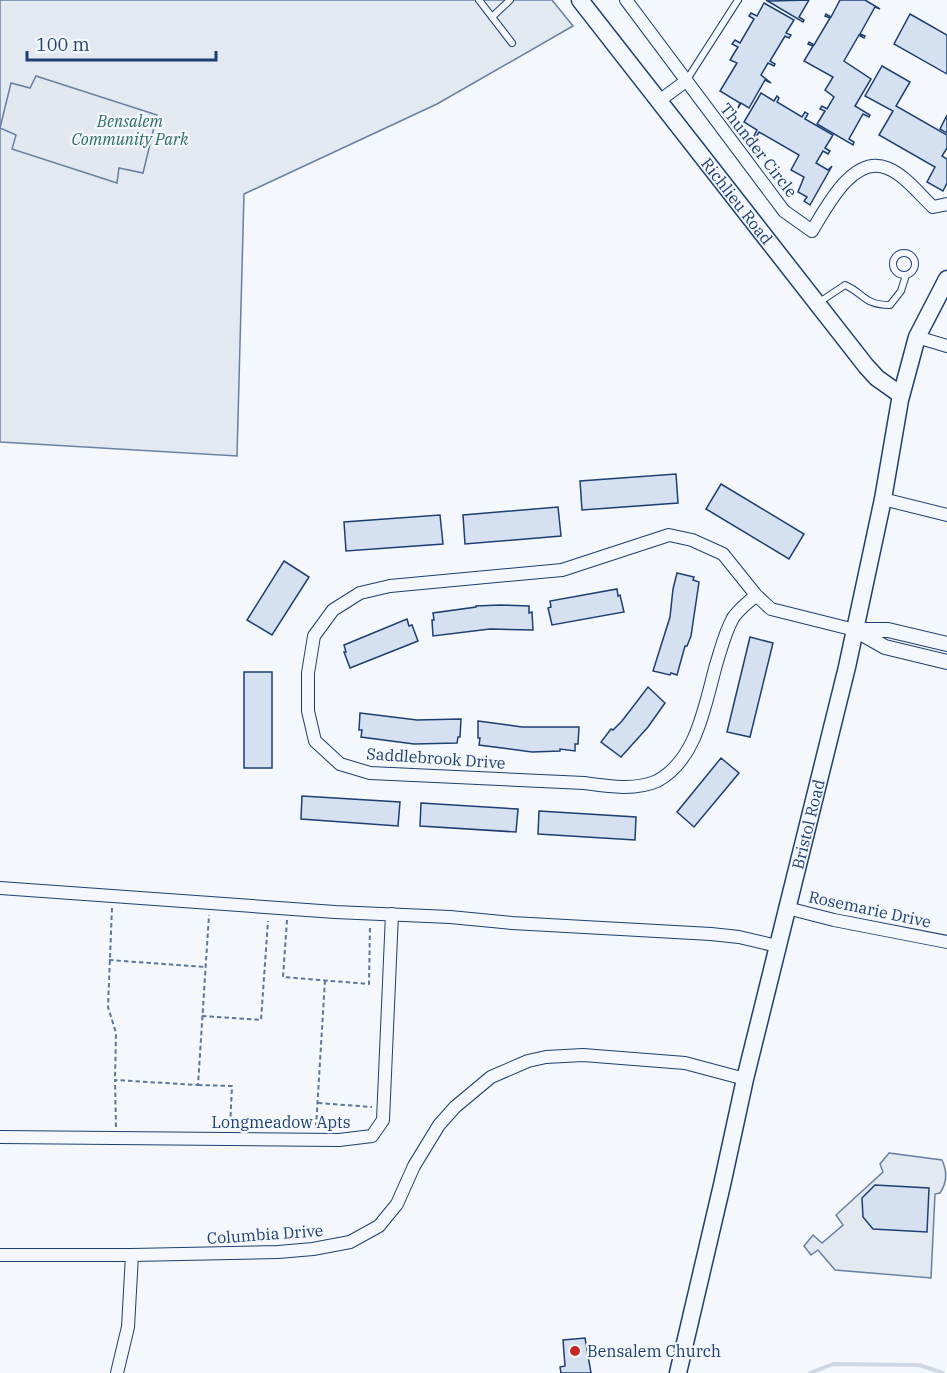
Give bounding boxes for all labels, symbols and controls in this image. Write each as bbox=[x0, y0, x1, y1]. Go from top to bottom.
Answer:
scale bar bbox=[27, 24, 216, 62]
text: 100 m bbox=[36, 33, 90, 56]
street label: Thunder Circle bbox=[716, 99, 802, 201]
park label: Bensalem Community Park bbox=[72, 111, 189, 149]
street label: Richlieu Road bbox=[697, 154, 777, 248]
street label: Saddlebrook Drive bbox=[366, 743, 506, 773]
street label: Bristol Road bbox=[787, 777, 829, 871]
street label: Rosemarie Drive bbox=[807, 886, 933, 932]
street label: Longmeadow Apts bbox=[211, 1112, 351, 1132]
street label: Columbia Drive bbox=[206, 1220, 324, 1248]
place label: Bensalem Church bbox=[587, 1341, 721, 1361]
marker: Bensalem Church bbox=[568, 1344, 582, 1358]

